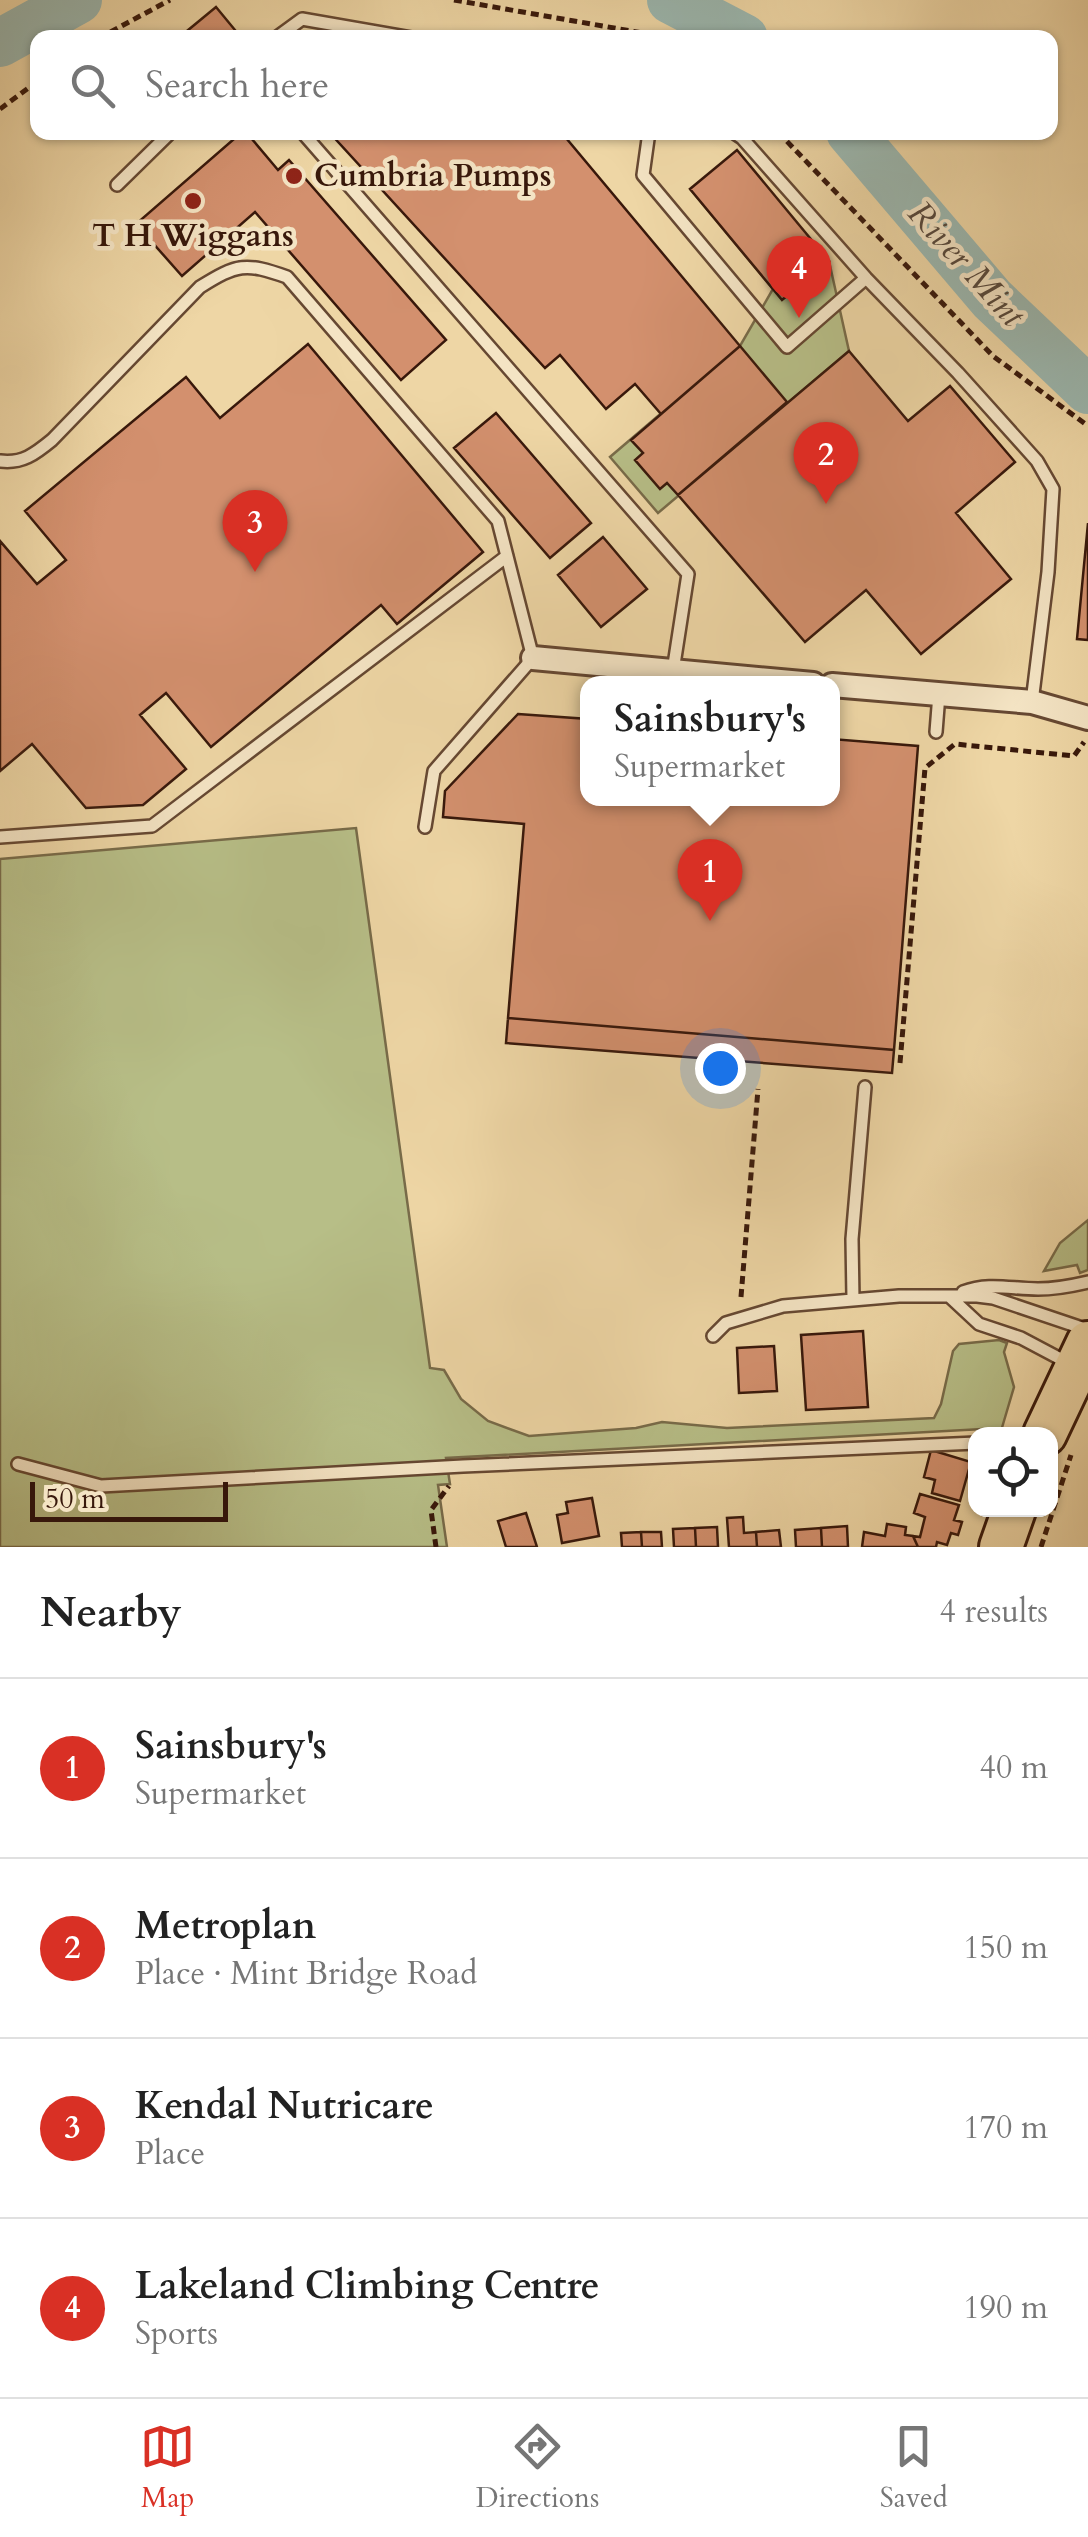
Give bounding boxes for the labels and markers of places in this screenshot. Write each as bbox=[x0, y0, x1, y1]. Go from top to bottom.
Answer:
place label: Cumbria Pumps bbox=[314, 154, 551, 198]
marker: Cumbria Pumps bbox=[283, 165, 305, 187]
marker: T H Wiggans bbox=[182, 190, 204, 212]
place label: T H Wiggans bbox=[92, 214, 294, 258]
pin: 4 bbox=[766, 236, 832, 318]
pin: 2 bbox=[794, 422, 858, 504]
pin: 3 bbox=[222, 490, 288, 572]
pin: 1 bbox=[678, 838, 742, 921]

